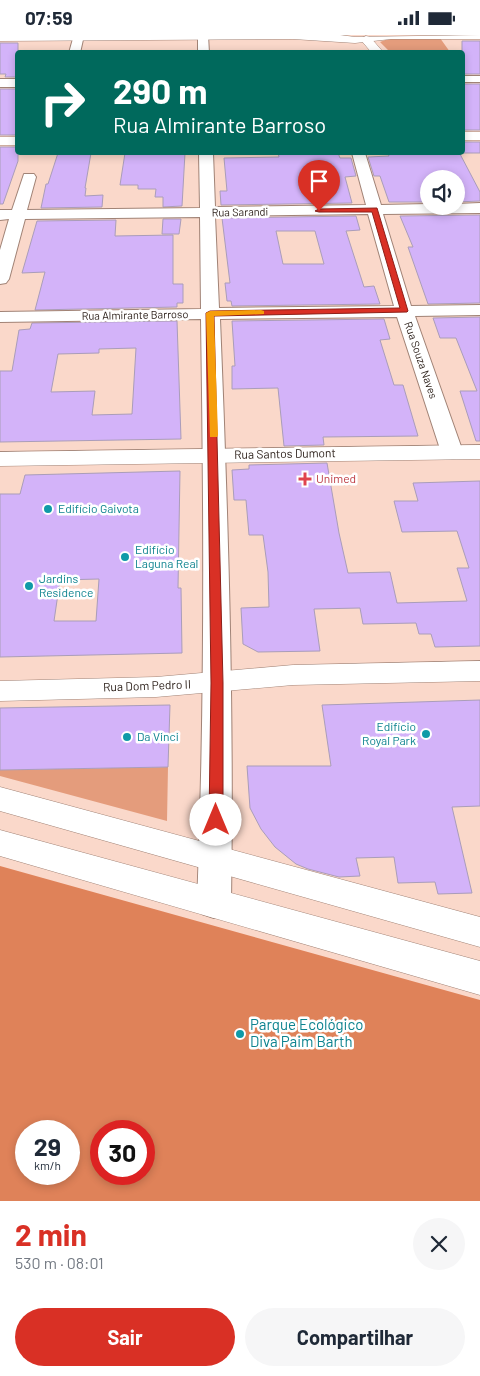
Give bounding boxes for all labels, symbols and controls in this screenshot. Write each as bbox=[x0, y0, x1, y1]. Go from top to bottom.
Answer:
text: 07:59 bbox=[25, 6, 73, 29]
text: 290 m bbox=[113, 69, 207, 111]
icon: right bbox=[30, 70, 95, 135]
text: Rua Almirante Barroso bbox=[113, 111, 326, 137]
pin bbox=[298, 160, 340, 211]
icon: arrive bbox=[305, 167, 333, 195]
map controls bbox=[420, 170, 465, 215]
button: sound bbox=[420, 170, 465, 215]
street label: Rua Sarandi bbox=[212, 205, 269, 218]
street label: Rua Almirante Barroso bbox=[82, 307, 188, 322]
street label: Rua Souza Naves bbox=[402, 320, 441, 400]
street label: Rua Santos Dumont bbox=[234, 445, 336, 461]
place label: Unimed bbox=[316, 471, 356, 485]
marker: Unimed bbox=[298, 472, 312, 486]
place label: Edifício Gaivota bbox=[58, 501, 139, 515]
marker: Edifício Gaivota bbox=[42, 503, 54, 515]
place label: Edifício Laguna Real bbox=[135, 542, 198, 570]
marker: Edifício Laguna Real bbox=[119, 551, 131, 563]
place label: Jardins Residence bbox=[39, 571, 93, 599]
marker: Jardins Residence bbox=[23, 580, 35, 592]
street label: Rua Dom Pedro II bbox=[103, 676, 191, 694]
place label: Edifício Royal Park bbox=[362, 719, 416, 747]
marker: Edifício Royal Park bbox=[420, 728, 432, 740]
place label: Da Vinci bbox=[137, 729, 179, 743]
marker: Da Vinci bbox=[121, 731, 133, 743]
position arrow bbox=[189, 793, 241, 845]
place label: Parque Ecológico Diva Paim Barth bbox=[250, 1015, 363, 1050]
marker: Parque Ecológico Diva Paim Barth bbox=[234, 1028, 246, 1040]
speed limit sign: 30 bbox=[90, 1120, 155, 1185]
text: 29 bbox=[34, 1131, 61, 1161]
text: km/h bbox=[34, 1158, 61, 1172]
text: 2 min bbox=[15, 1216, 87, 1252]
button: close bbox=[413, 1218, 465, 1270]
text: 530 m · 08:01 bbox=[15, 1253, 104, 1272]
button: Sair bbox=[15, 1308, 235, 1366]
button: Compartilhar bbox=[245, 1308, 465, 1366]

